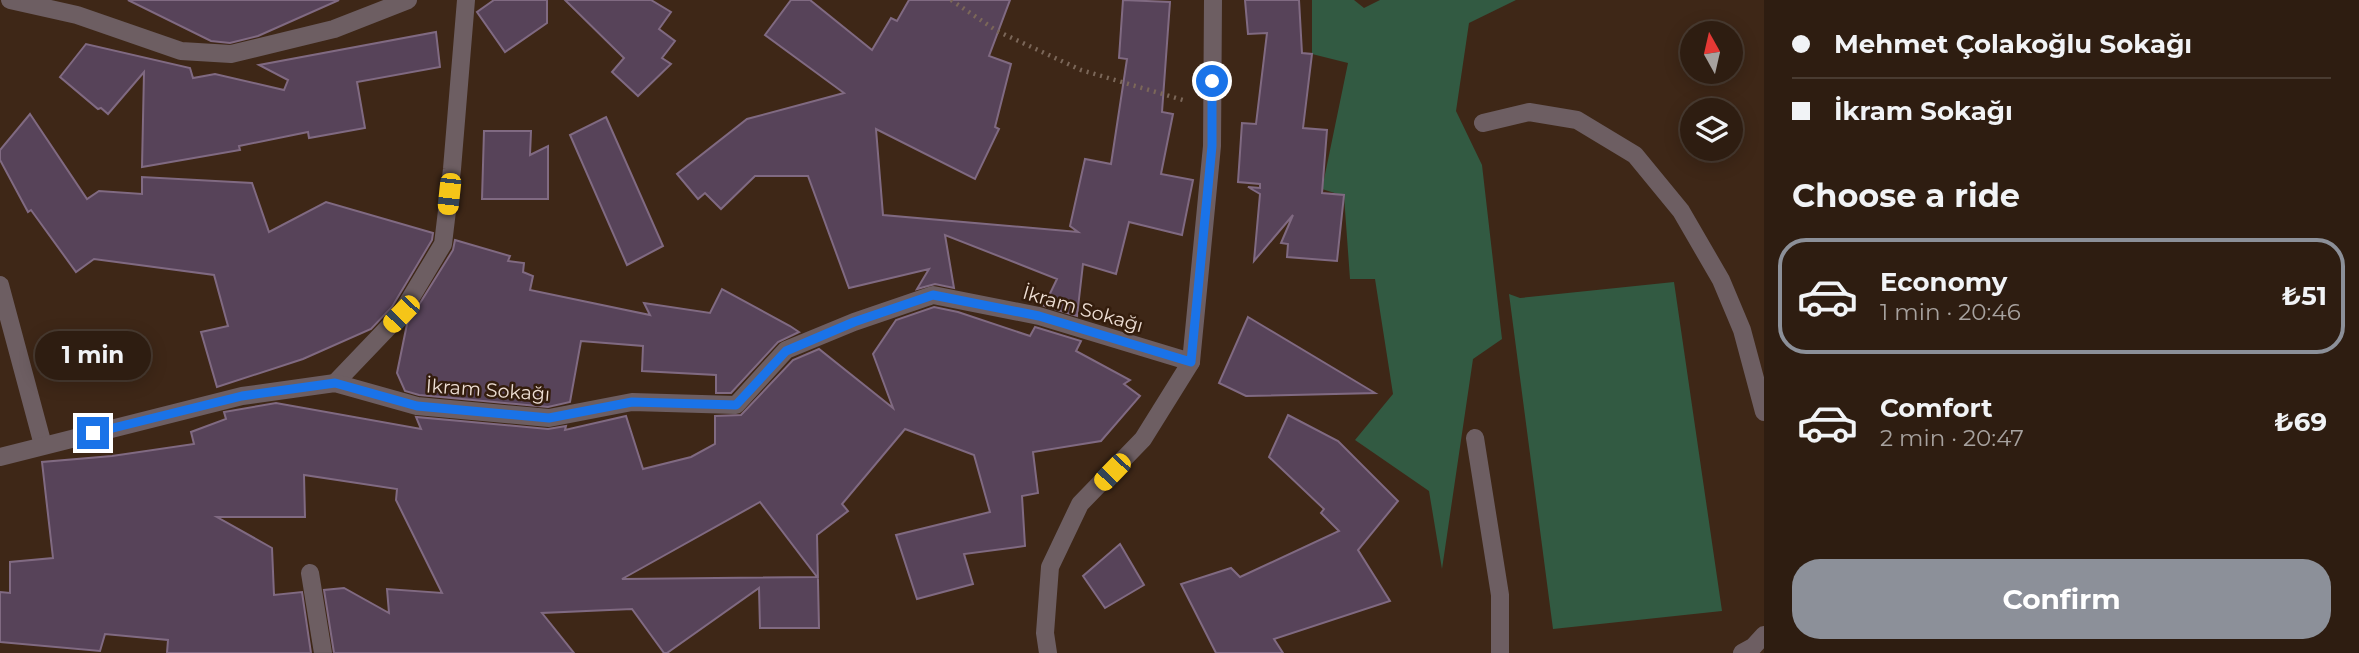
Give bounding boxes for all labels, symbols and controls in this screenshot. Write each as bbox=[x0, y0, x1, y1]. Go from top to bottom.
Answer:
north arrow bbox=[1680, 21, 1743, 84]
map controls bbox=[1680, 21, 1743, 161]
text: Mehmet Çolakoğlu Sokağı bbox=[1834, 28, 2192, 60]
route start bbox=[1196, 65, 1228, 97]
text: İkram Sokağı bbox=[1834, 95, 2013, 127]
button: layers bbox=[1680, 98, 1743, 161]
car bbox=[437, 172, 462, 216]
text: Choose a ride bbox=[1792, 176, 2020, 215]
icon: car bbox=[1796, 265, 1859, 328]
text: Economy bbox=[1880, 266, 2007, 298]
text: ₺51 bbox=[2282, 280, 2327, 312]
street label: İkram Sokağı bbox=[1020, 281, 1146, 337]
car bbox=[379, 292, 424, 336]
text: 1 min · 20:46 bbox=[1880, 298, 2021, 326]
callout: 1 min bbox=[35, 332, 151, 380]
text: 1 min bbox=[62, 341, 124, 369]
street label: İkram Sokağı bbox=[425, 374, 551, 406]
icon: car bbox=[1796, 391, 1859, 454]
text: Comfort bbox=[1880, 392, 1992, 424]
text: ₺69 bbox=[2274, 406, 2327, 438]
route end bbox=[77, 417, 109, 449]
text: 2 min · 20:47 bbox=[1880, 424, 2024, 452]
car bbox=[1090, 450, 1135, 494]
button: Confirm bbox=[1792, 559, 2331, 639]

